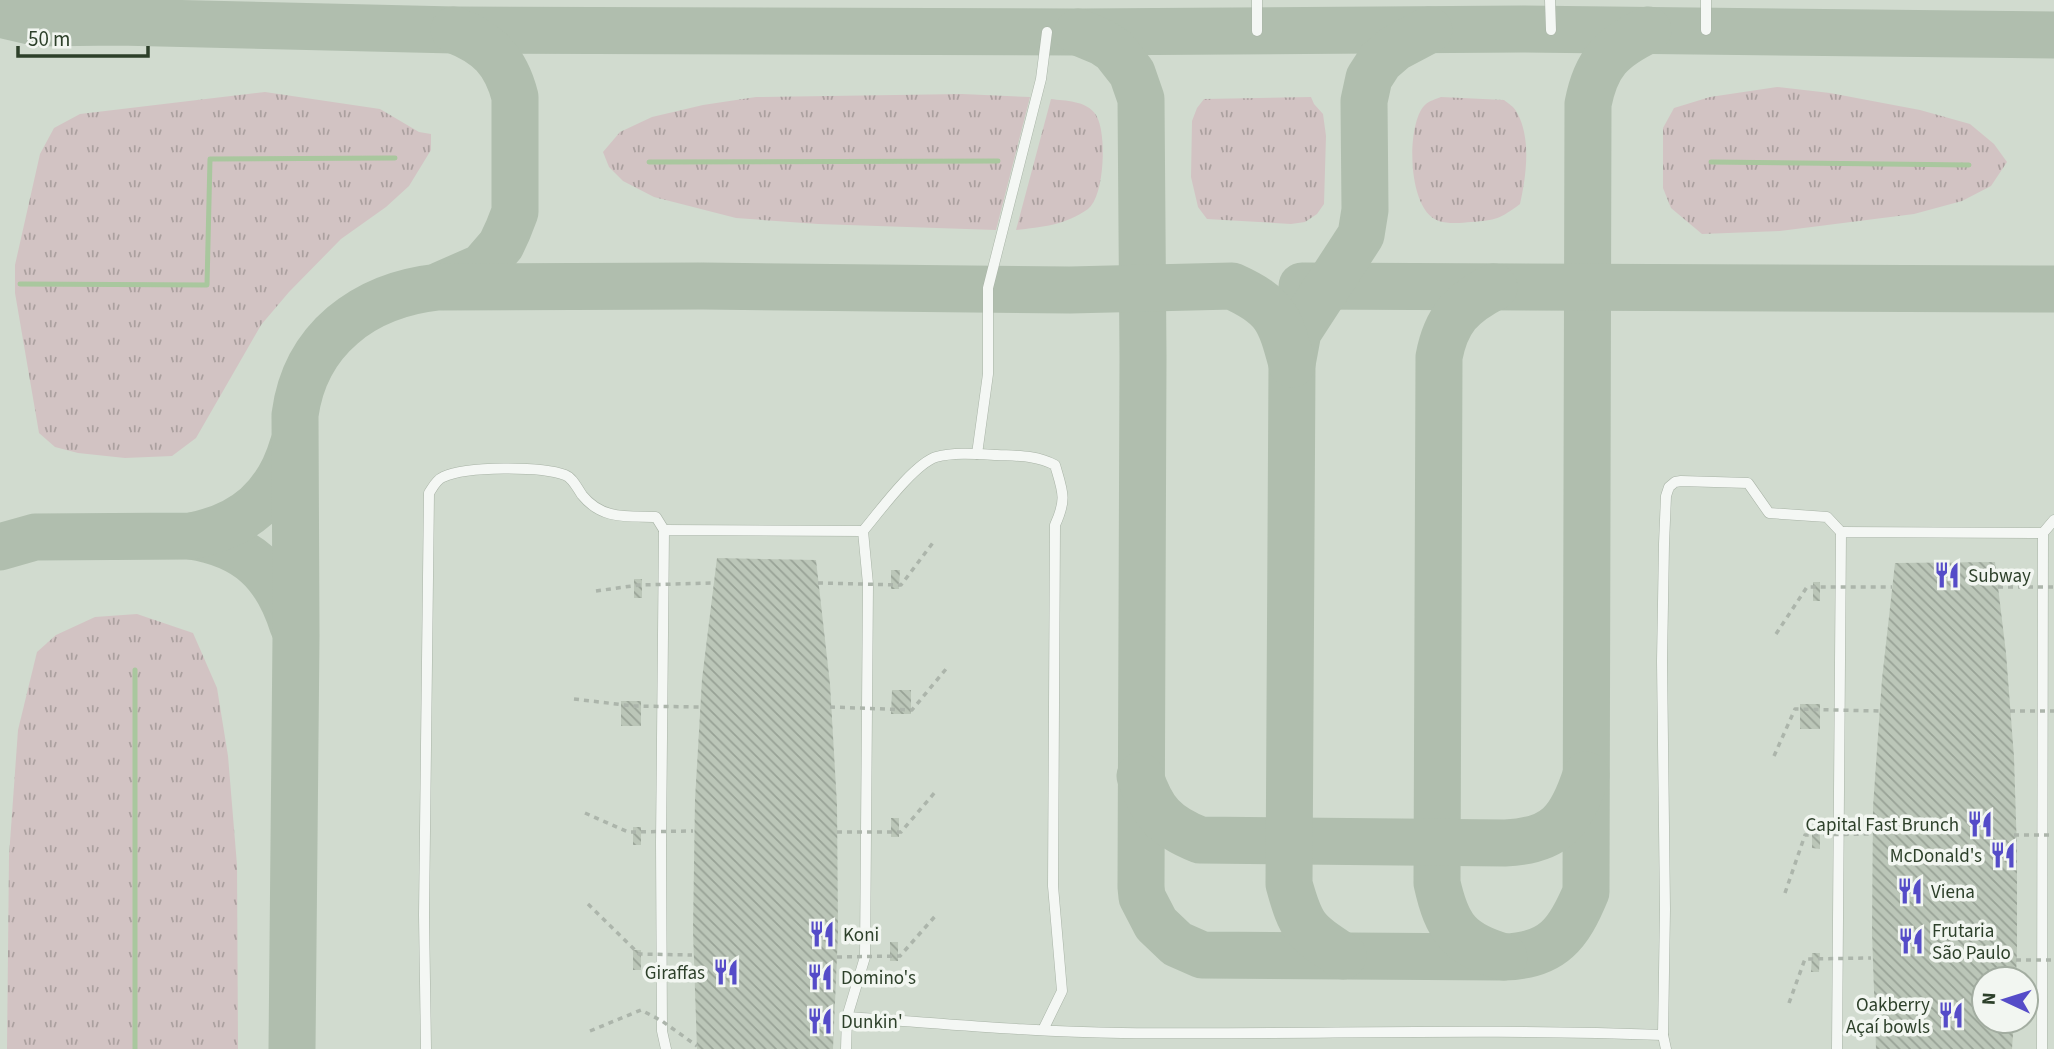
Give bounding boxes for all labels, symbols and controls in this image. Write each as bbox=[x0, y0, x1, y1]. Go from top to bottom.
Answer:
scale bar bbox=[18, 14, 147, 58]
text: 50 m bbox=[28, 24, 70, 54]
restaurant icon: Subway bbox=[1932, 560, 1962, 590]
place label: Subway bbox=[1968, 563, 2031, 590]
restaurant icon: Capital Fast Brunch bbox=[1965, 809, 1995, 839]
place label: Capital Fast Brunch bbox=[1805, 812, 1959, 839]
restaurant icon: McDonald's bbox=[1988, 840, 2018, 870]
place label: McDonald's bbox=[1890, 843, 1982, 870]
restaurant icon: Viena bbox=[1895, 876, 1925, 906]
place label: Viena bbox=[1931, 879, 1975, 906]
place label: Frutaria São Paulo bbox=[1932, 918, 2011, 967]
restaurant icon: Koni bbox=[807, 919, 837, 949]
place label: Koni bbox=[843, 922, 879, 949]
restaurant icon: Frutaria São Paulo bbox=[1896, 926, 1926, 956]
restaurant icon: Giraffas bbox=[711, 957, 741, 987]
place label: Giraffas bbox=[645, 960, 705, 987]
restaurant icon: Domino's bbox=[805, 962, 835, 992]
place label: Domino's bbox=[841, 965, 916, 992]
north arrow bbox=[1970, 965, 2040, 1035]
place label: Oakberry Açaí bowls bbox=[1846, 992, 1930, 1041]
text: N bbox=[1976, 992, 2003, 1006]
restaurant icon: Oakberry Açaí bowls bbox=[1936, 1000, 1966, 1030]
restaurant icon: Dunkin' bbox=[805, 1006, 835, 1036]
place label: Dunkin' bbox=[841, 1009, 903, 1036]

